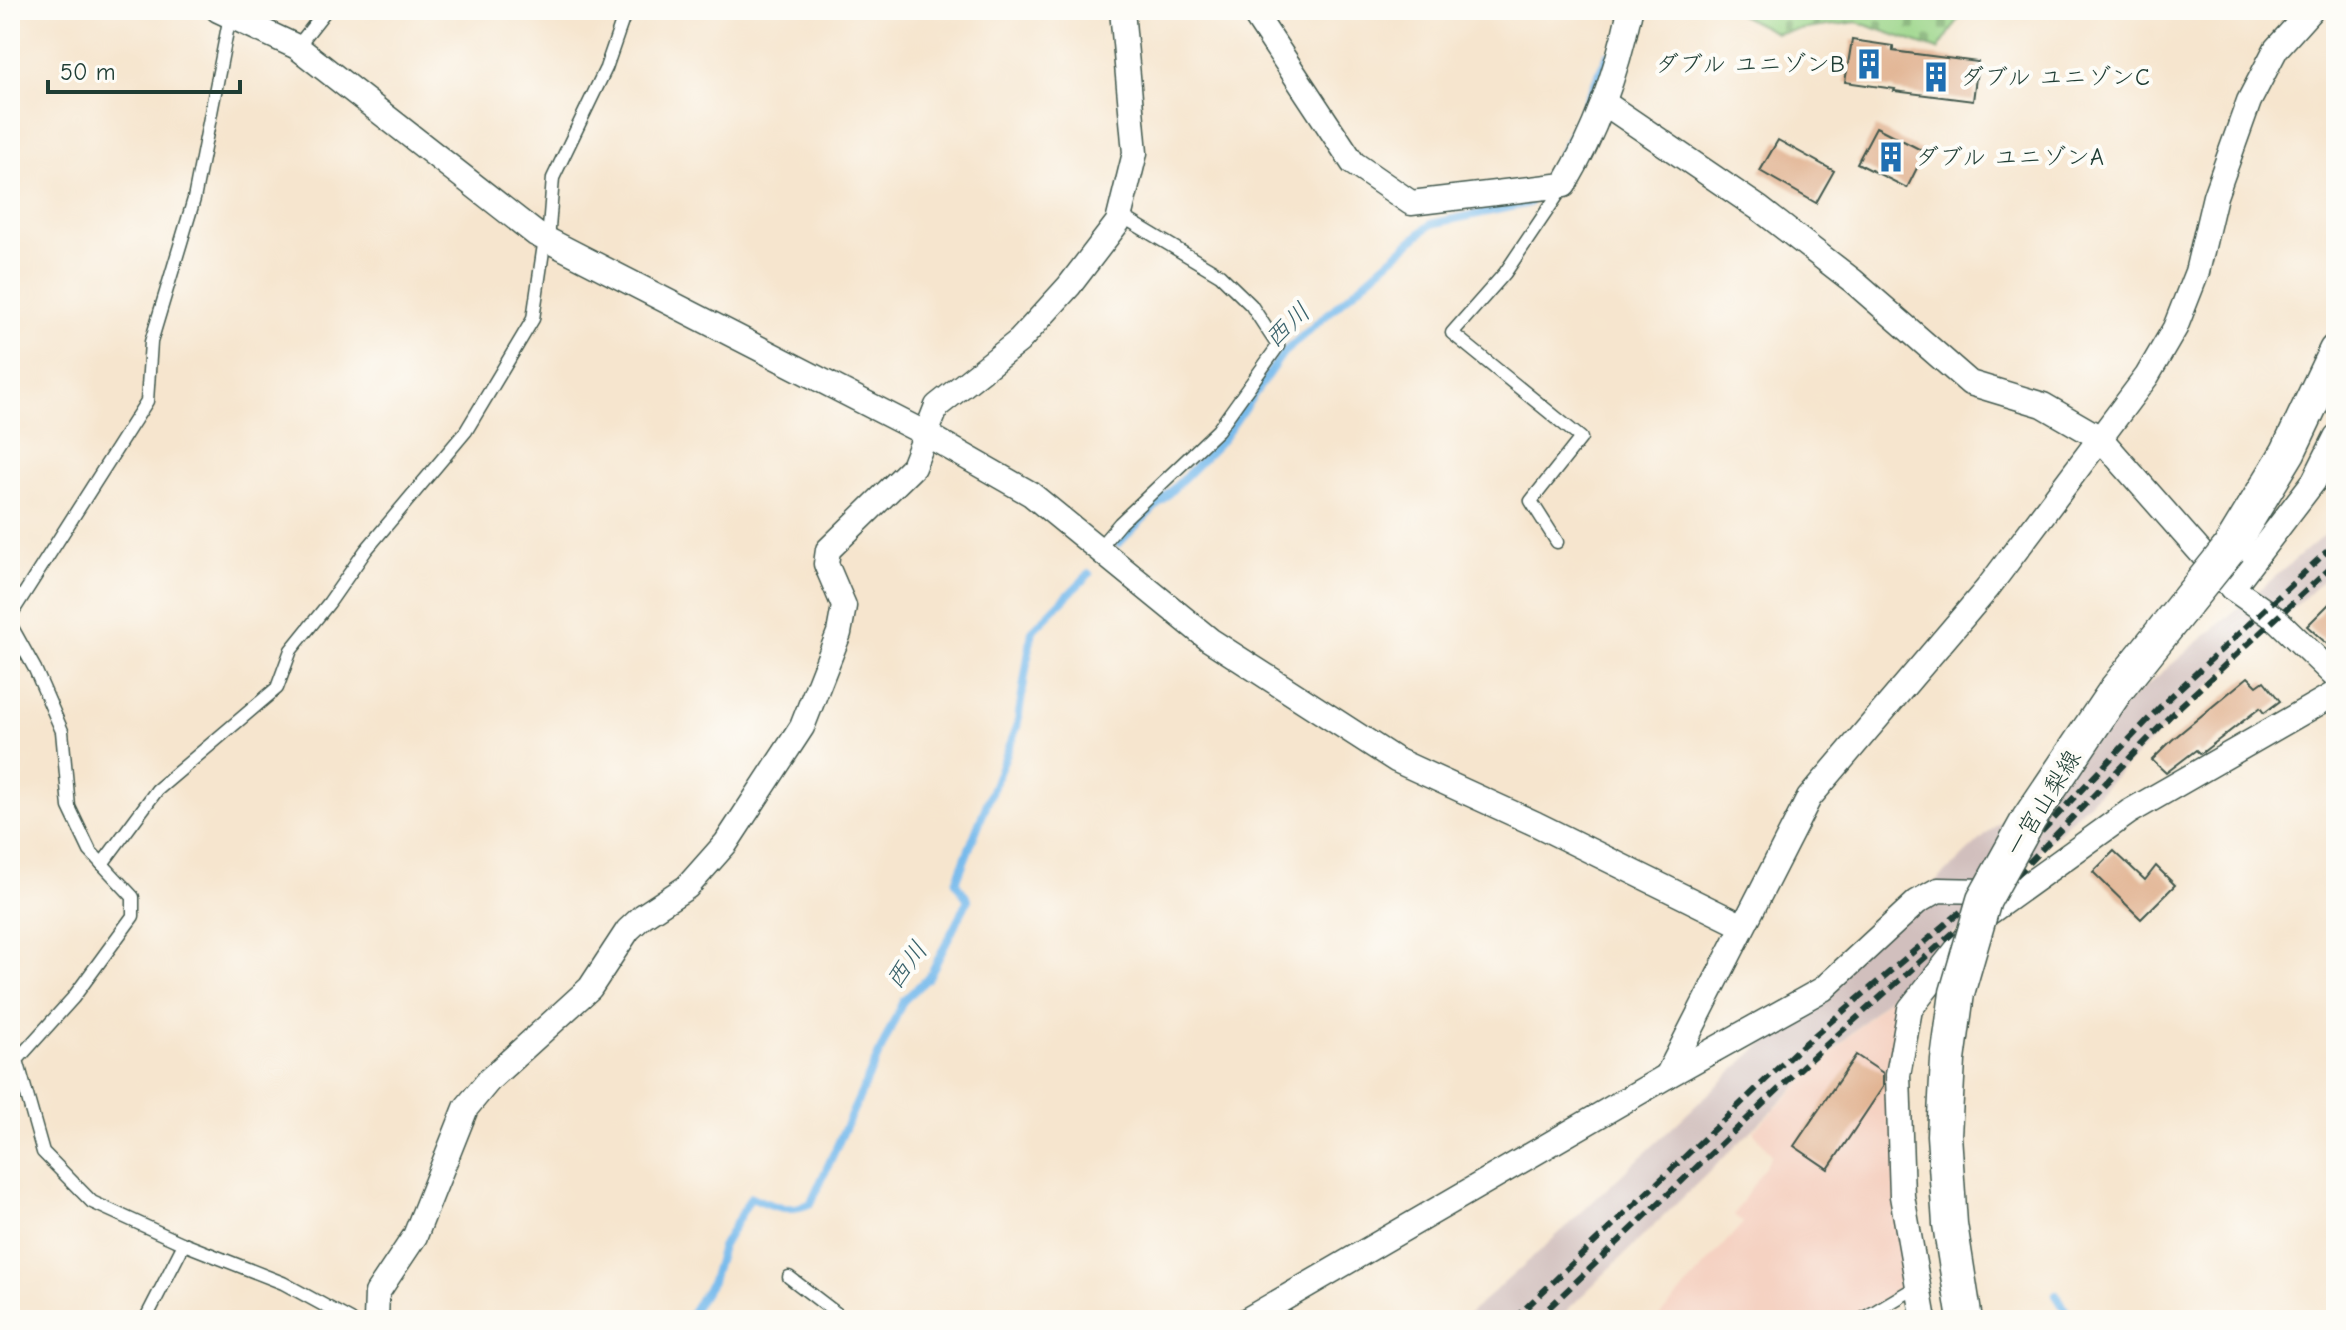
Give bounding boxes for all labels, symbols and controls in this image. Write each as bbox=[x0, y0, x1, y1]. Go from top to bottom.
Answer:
scale bar bbox=[48, 44, 240, 94]
building icon: ダブル ユニゾンB bbox=[1852, 47, 1886, 81]
place label: ダブル ユニゾンB bbox=[1655, 50, 1845, 78]
text: 50 m bbox=[60, 58, 116, 86]
building icon: ダブル ユニゾンC bbox=[1919, 60, 1953, 94]
place label: ダブル ユニゾンC bbox=[1960, 63, 2150, 91]
building icon: ダブル ユニゾンA bbox=[1874, 140, 1908, 174]
place label: ダブル ユニゾンA bbox=[1915, 143, 2104, 171]
water label: 西川 bbox=[1259, 297, 1317, 355]
street label: 一宮山梨線 bbox=[1999, 745, 2087, 861]
water label: 西川 bbox=[879, 936, 934, 995]

